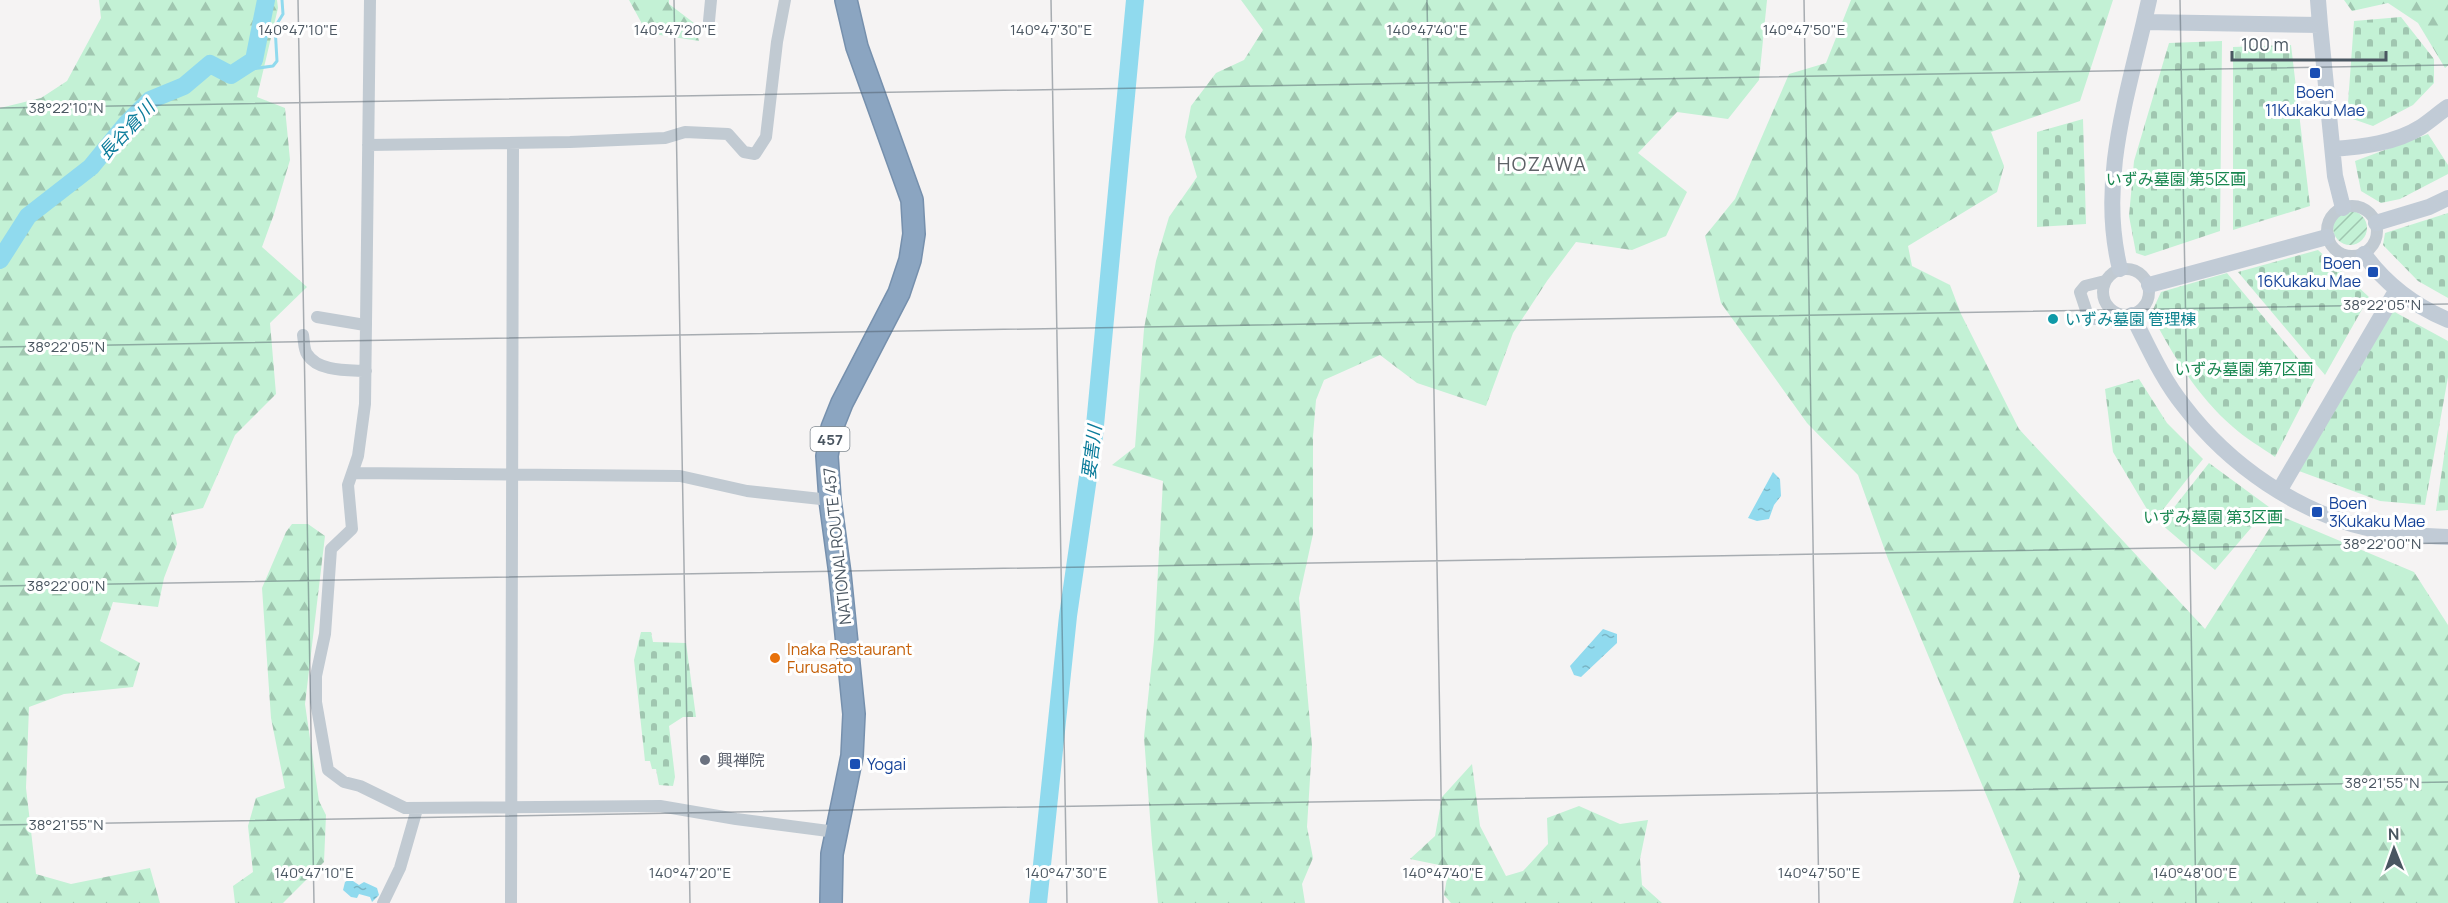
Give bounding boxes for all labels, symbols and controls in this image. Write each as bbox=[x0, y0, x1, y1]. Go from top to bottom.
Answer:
text: 140°47'10"E bbox=[258, 19, 338, 40]
text: 140°47'20"E bbox=[634, 19, 716, 40]
text: 140°47'30"E bbox=[1010, 19, 1092, 40]
text: 140°47'40"E bbox=[1387, 19, 1467, 40]
text: 140°47'50"E bbox=[1763, 19, 1845, 40]
scale bar bbox=[2232, 24, 2386, 62]
text: 100 m bbox=[2241, 32, 2289, 56]
marker: Boen 11Kukaku Mae bbox=[2308, 66, 2322, 80]
place label: Boen 11Kukaku Mae bbox=[2265, 81, 2365, 121]
water label: 長谷倉川 bbox=[93, 94, 161, 165]
text: 38°22'10"N bbox=[28, 97, 104, 118]
district label: HOZAWA bbox=[1497, 150, 1587, 177]
park label: いずみ墓園 第5区画 bbox=[2106, 168, 2246, 190]
place label: Boen 16Kukaku Mae bbox=[2257, 252, 2361, 292]
marker: Boen 16Kukaku Mae bbox=[2366, 265, 2380, 279]
text: 38°22'05"N bbox=[2343, 294, 2421, 315]
place label: いずみ墓園 管理棟 bbox=[2065, 308, 2196, 330]
marker: いずみ墓園 管理棟 bbox=[2046, 312, 2060, 326]
text: 38°22'05"N bbox=[27, 336, 105, 357]
park label: いずみ墓園 第7区画 bbox=[2174, 358, 2314, 380]
water label: 要害川 bbox=[1076, 422, 1106, 480]
road number: 457 bbox=[810, 427, 850, 451]
street label: NATIONAL ROUTE 457 bbox=[818, 466, 856, 626]
place label: Boen 3Kukaku Mae bbox=[2329, 492, 2425, 532]
marker: Boen 3Kukaku Mae bbox=[2310, 505, 2324, 519]
park label: いずみ墓園 第3区画 bbox=[2143, 506, 2283, 528]
text: 38°22'00"N bbox=[2343, 533, 2421, 554]
text: 38°22'00"N bbox=[27, 575, 105, 596]
place label: Inaka Restaurant Furusato bbox=[787, 638, 912, 678]
marker: Inaka Restaurant Furusato bbox=[768, 651, 782, 665]
place label: 興禅院 bbox=[717, 749, 765, 771]
marker: 興禅院 bbox=[698, 753, 712, 767]
place label: Yogai bbox=[867, 753, 906, 775]
marker: Yogai bbox=[848, 757, 862, 771]
text: 38°21'55"N bbox=[2345, 772, 2419, 793]
text: 38°21'55"N bbox=[29, 814, 103, 835]
north arrow bbox=[2364, 819, 2424, 879]
text: N bbox=[2388, 823, 2400, 845]
text: 140°47'10"E bbox=[274, 862, 354, 883]
text: 140°47'20"E bbox=[649, 862, 731, 883]
text: 140°47'30"E bbox=[1025, 862, 1107, 883]
text: 140°47'40"E bbox=[1403, 862, 1483, 883]
text: 140°47'50"E bbox=[1778, 862, 1860, 883]
text: 140°48'00"E bbox=[2153, 862, 2237, 883]

